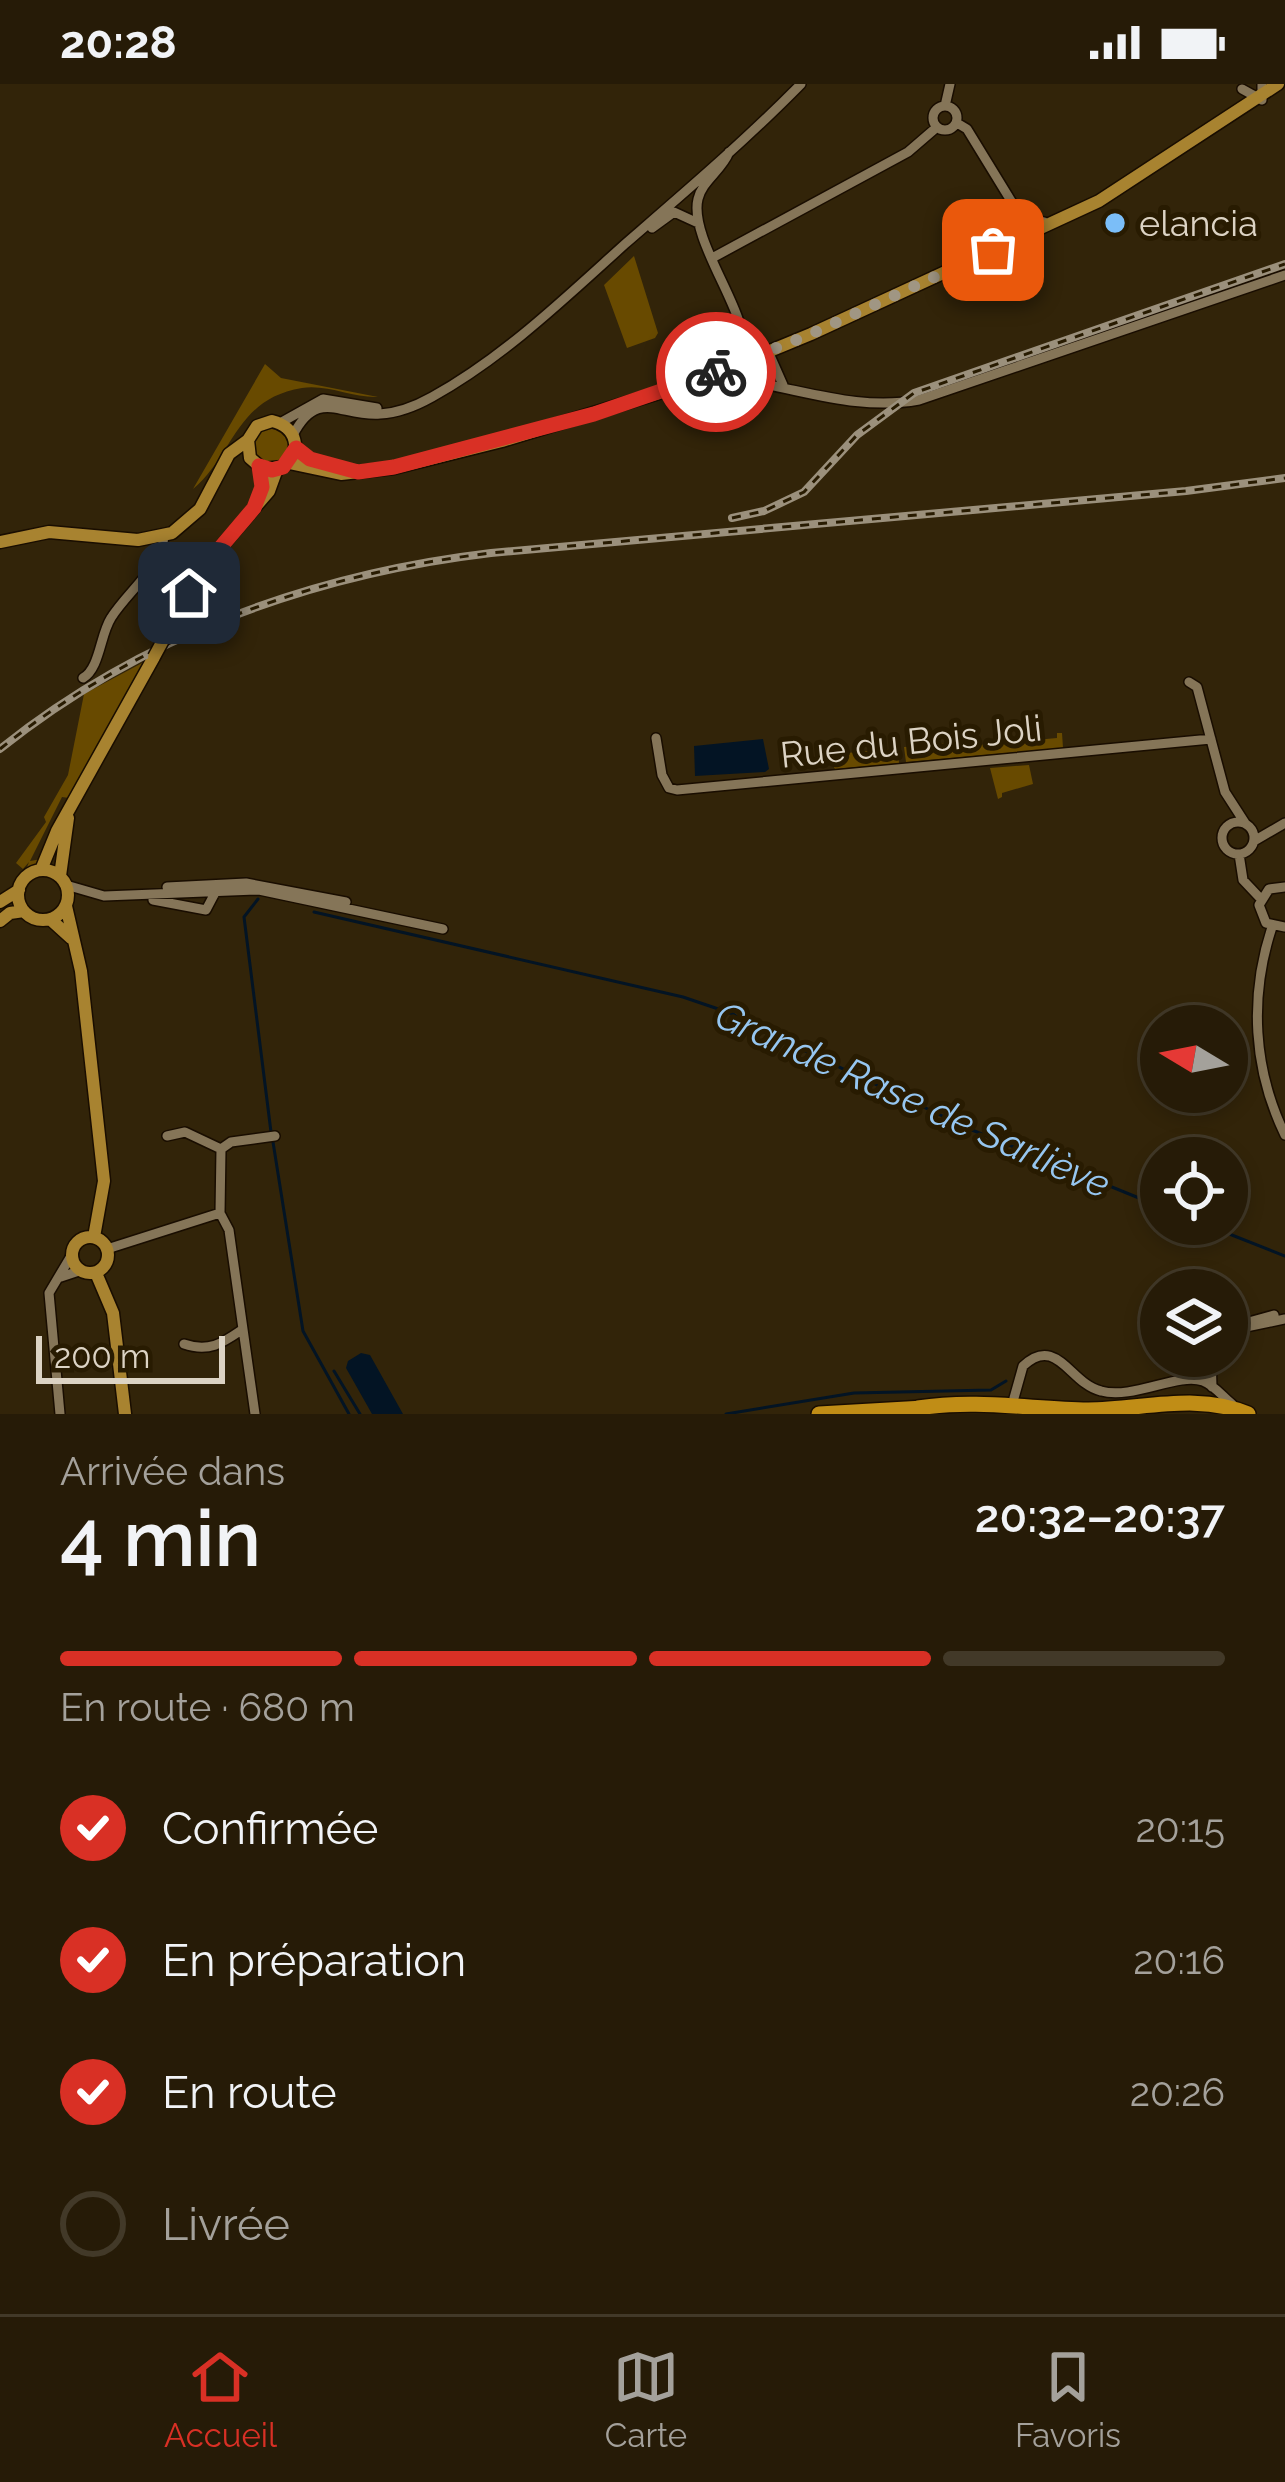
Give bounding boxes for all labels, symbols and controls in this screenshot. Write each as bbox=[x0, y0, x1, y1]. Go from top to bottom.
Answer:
text: 20:28 bbox=[60, 16, 177, 69]
pin bbox=[942, 199, 1044, 301]
place label: elancia bbox=[1139, 202, 1258, 244]
marker: elancia bbox=[1102, 210, 1128, 236]
icon: bag bbox=[960, 217, 1026, 283]
courier bbox=[656, 312, 776, 432]
icon: bike bbox=[683, 339, 749, 405]
pin bbox=[138, 542, 240, 644]
icon: home bbox=[156, 560, 222, 626]
street label: Rue du Bois Joli bbox=[778, 706, 1044, 776]
water label: Grande Rase de Sarliève bbox=[709, 991, 1117, 1207]
north arrow bbox=[1140, 1005, 1248, 1113]
map controls bbox=[1140, 1005, 1248, 1377]
button: locate bbox=[1140, 1137, 1248, 1245]
button: layers bbox=[1140, 1269, 1248, 1377]
scale bar bbox=[36, 1330, 225, 1383]
text: 200 m bbox=[54, 1337, 150, 1376]
text: Arrivée dans bbox=[60, 1448, 285, 1494]
text: 20:32–20:37 bbox=[975, 1490, 1225, 1543]
text: 4 min bbox=[60, 1493, 261, 1584]
text: En route · 680 m bbox=[60, 1684, 355, 1730]
icon: check bbox=[60, 1795, 126, 1861]
text: Confirmée bbox=[162, 1802, 378, 1855]
text: 20:15 bbox=[1136, 1805, 1225, 1851]
icon: check bbox=[60, 1927, 126, 1993]
text: En préparation bbox=[162, 1934, 466, 1987]
text: 20:16 bbox=[1133, 1937, 1225, 1983]
icon: check bbox=[60, 2059, 126, 2125]
text: En route bbox=[162, 2066, 337, 2119]
text: 20:26 bbox=[1130, 2069, 1225, 2115]
text: Livrée bbox=[162, 2198, 290, 2251]
tab: Accueil bbox=[164, 2344, 277, 2455]
tab: Carte bbox=[605, 2344, 687, 2455]
tab: Favoris bbox=[1015, 2344, 1121, 2455]

